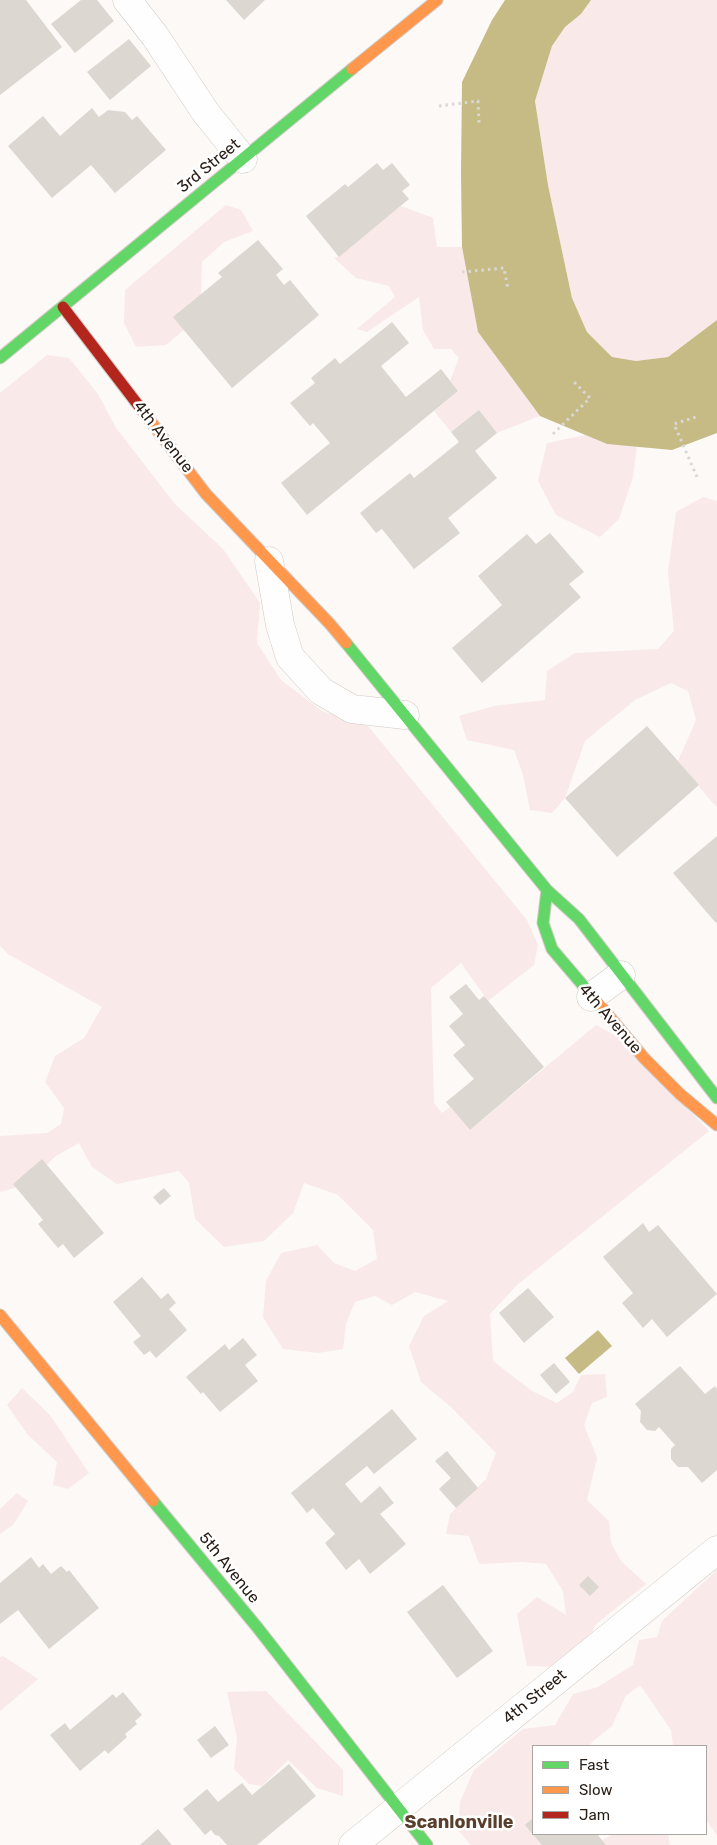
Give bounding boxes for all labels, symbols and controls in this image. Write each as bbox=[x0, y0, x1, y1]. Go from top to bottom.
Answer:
street label: 3rd Street bbox=[174, 135, 244, 197]
street label: 4th Avenue bbox=[129, 397, 197, 477]
street label: 4th Avenue bbox=[575, 980, 645, 1058]
street label: 5th Avenue bbox=[195, 1529, 263, 1607]
street label: 4th Street bbox=[499, 1666, 571, 1728]
legend bbox=[532, 1745, 707, 1835]
text: Fast bbox=[579, 1756, 609, 1774]
text: Slow bbox=[579, 1781, 612, 1799]
text: Jam bbox=[579, 1806, 610, 1824]
district label: Scanlonville bbox=[404, 1812, 514, 1834]

